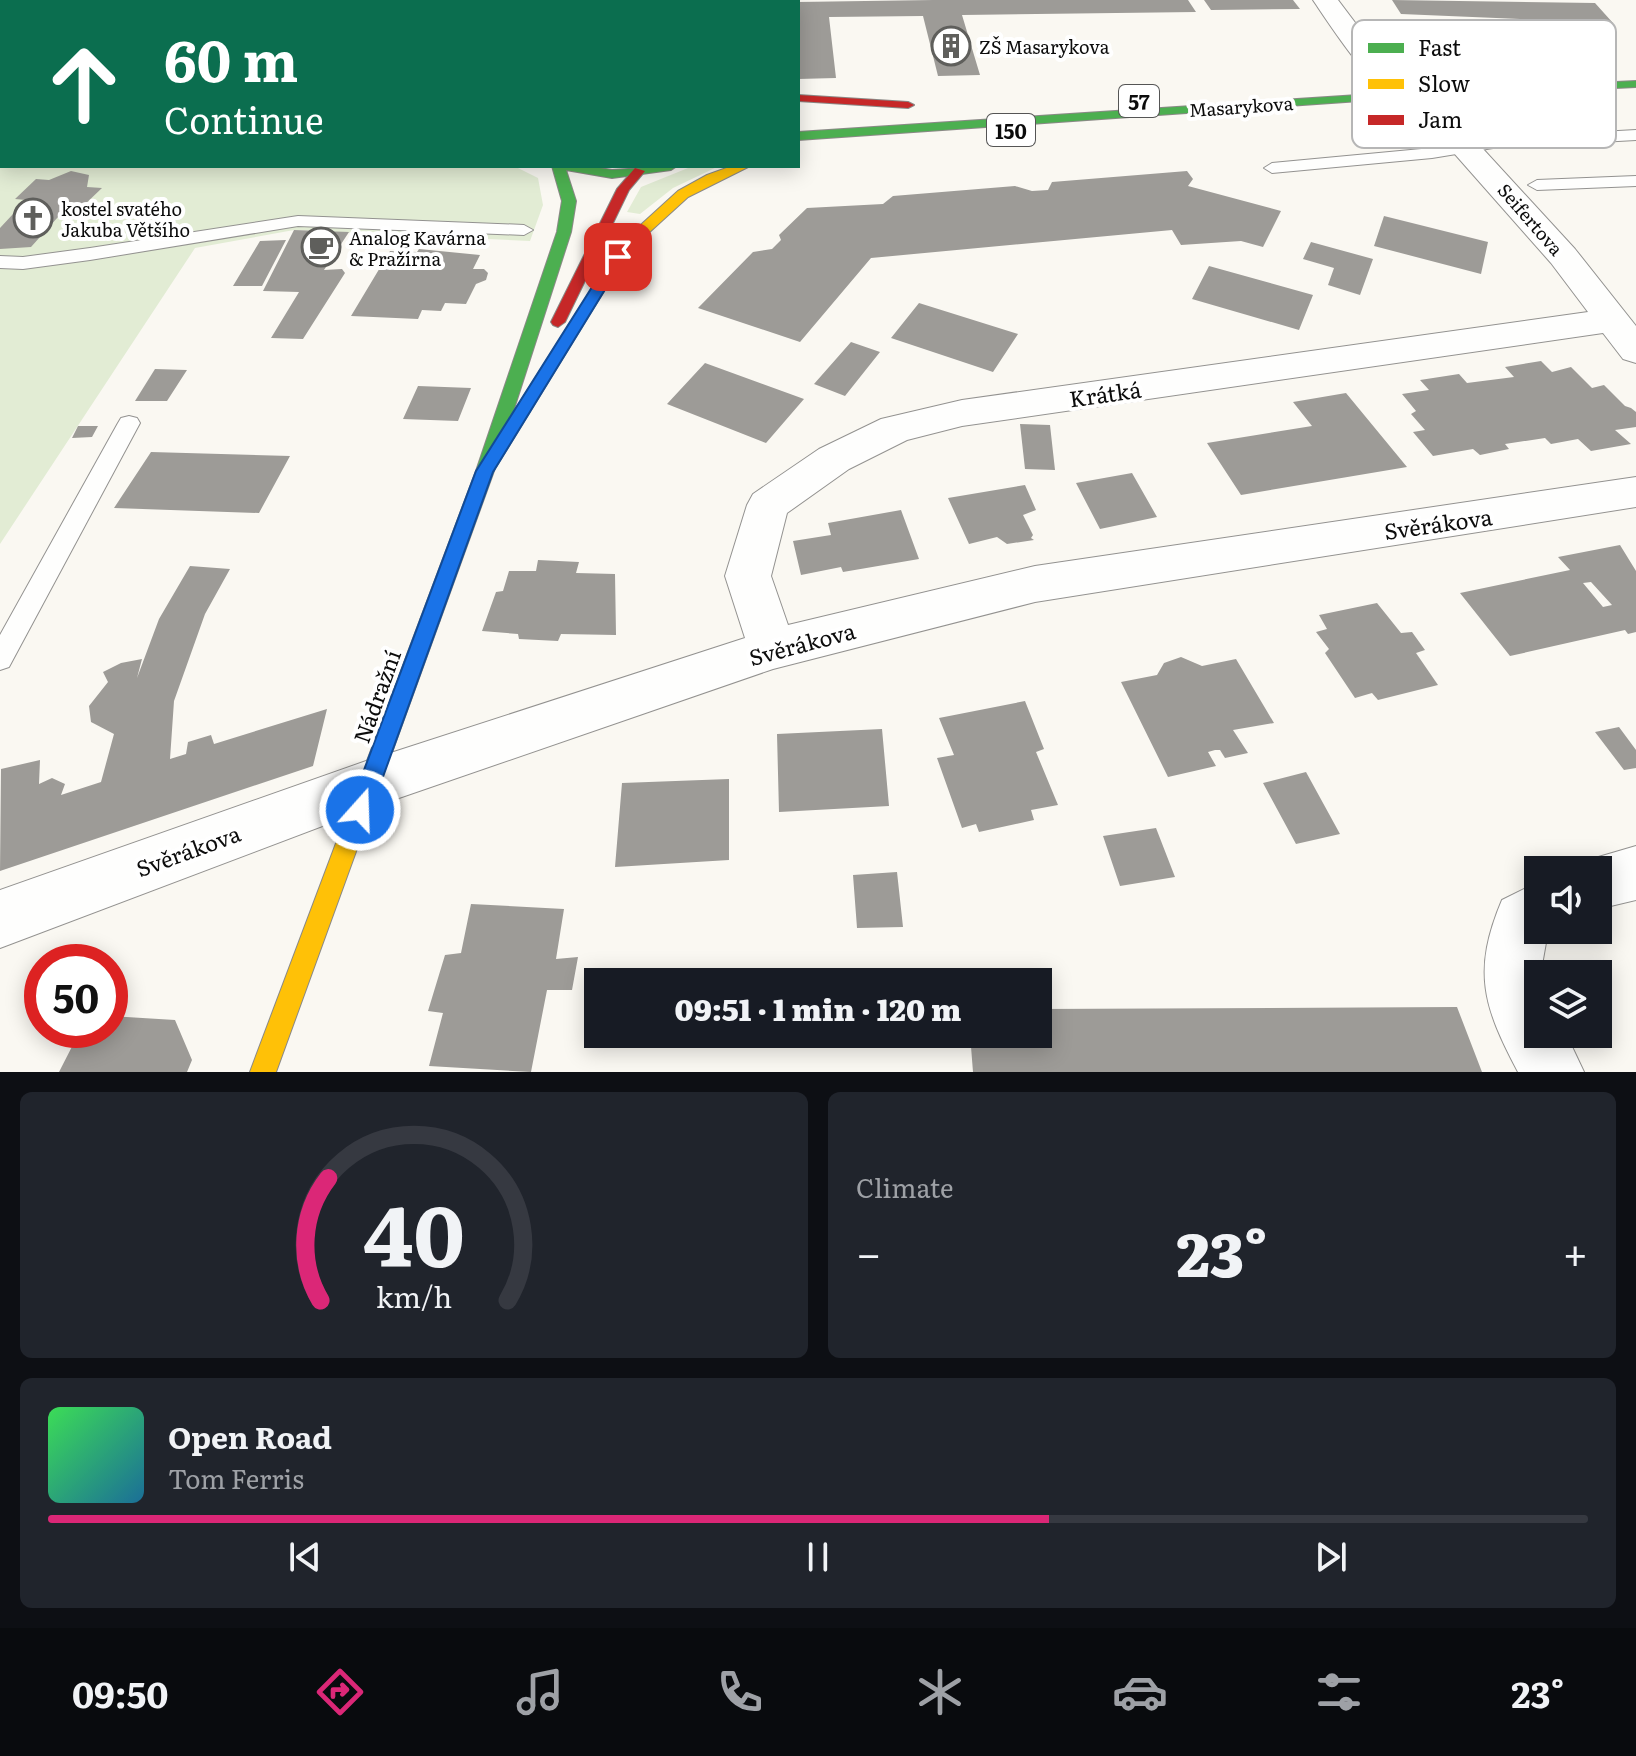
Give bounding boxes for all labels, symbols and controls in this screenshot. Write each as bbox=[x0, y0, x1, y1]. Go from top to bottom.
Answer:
text: 60 m bbox=[164, 16, 298, 99]
legend bbox=[1352, 20, 1616, 148]
building icon: ZŠ Masarykova bbox=[930, 25, 972, 67]
text: Fast bbox=[1418, 30, 1461, 63]
icon: ahead bbox=[32, 32, 136, 136]
place label: ZŠ Masarykova bbox=[979, 33, 1110, 60]
text: Slow bbox=[1418, 66, 1470, 99]
road number: 57 bbox=[1119, 85, 1159, 117]
street label: Masarykova bbox=[1188, 89, 1294, 123]
text: Continue bbox=[164, 92, 324, 145]
text: Jam bbox=[1418, 102, 1462, 135]
road number: 150 bbox=[987, 114, 1035, 146]
street label: Seifertova bbox=[1492, 177, 1570, 261]
place label: kostel svatého Jakuba Většího bbox=[61, 195, 190, 243]
church icon: kostel svatého Jakuba Většího bbox=[12, 197, 54, 239]
pin bbox=[584, 223, 652, 291]
place label: Analog Kavárna & Pražírna bbox=[349, 224, 486, 272]
cafe icon: Analog Kavárna & Pražírna bbox=[300, 226, 342, 268]
icon: arrive bbox=[596, 235, 640, 279]
street label: Krátká bbox=[1067, 372, 1143, 414]
street label: Svěrákova bbox=[1382, 499, 1494, 547]
street label: Svěrákova bbox=[745, 613, 859, 673]
street label: Nádražní bbox=[344, 645, 408, 747]
position arrow bbox=[318, 768, 402, 852]
street label: Svěrákova bbox=[131, 816, 245, 884]
map controls bbox=[1524, 856, 1612, 1048]
button: sound bbox=[1524, 856, 1612, 944]
speed limit sign: 50 bbox=[24, 944, 128, 1048]
button: layers bbox=[1524, 960, 1612, 1048]
text: 09:51 · 1 min · 120 m bbox=[675, 986, 961, 1030]
text: Climate bbox=[856, 1167, 954, 1206]
text: 40 bbox=[363, 1169, 465, 1293]
text: 23° bbox=[1176, 1206, 1268, 1295]
text: − bbox=[856, 1218, 882, 1284]
text: + bbox=[1562, 1218, 1588, 1284]
text: km/h bbox=[376, 1274, 452, 1317]
text: Open Road bbox=[168, 1414, 332, 1458]
text: Tom Ferris bbox=[168, 1458, 304, 1497]
icon: previous bbox=[283, 1535, 327, 1579]
icon: pause bbox=[796, 1535, 840, 1579]
icon: next bbox=[1309, 1535, 1353, 1579]
icon: directions bbox=[312, 1664, 368, 1720]
icon: music bbox=[512, 1664, 568, 1720]
icon: phone bbox=[712, 1664, 768, 1720]
icon: climate bbox=[912, 1664, 968, 1720]
icon: car bbox=[1112, 1664, 1168, 1720]
icon: filters bbox=[1311, 1664, 1367, 1720]
text: 09:50 bbox=[72, 1666, 168, 1719]
text: 23° bbox=[1511, 1666, 1564, 1719]

